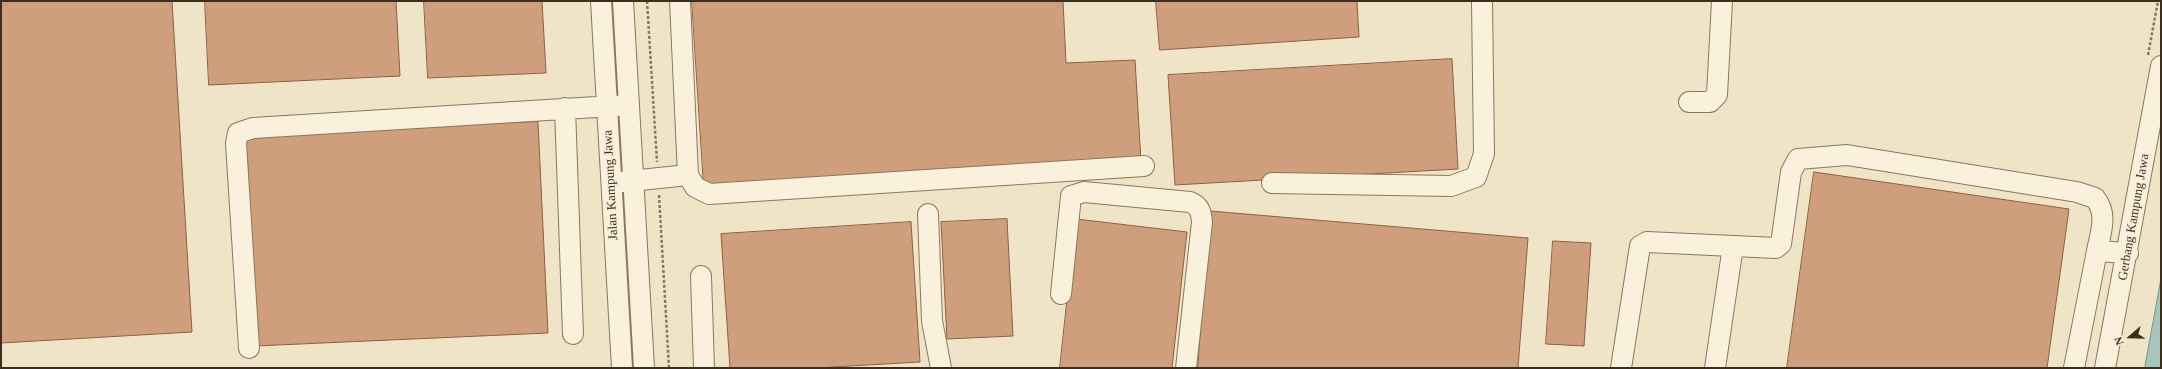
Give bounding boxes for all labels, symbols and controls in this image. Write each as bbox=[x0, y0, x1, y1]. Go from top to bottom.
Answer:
street label: Jalan Kampung Jawa bbox=[600, 129, 622, 241]
street label: Gerbang Kampung Jawa bbox=[2115, 152, 2153, 282]
north arrow bbox=[2110, 317, 2150, 357]
text: N bbox=[2112, 335, 2126, 347]

